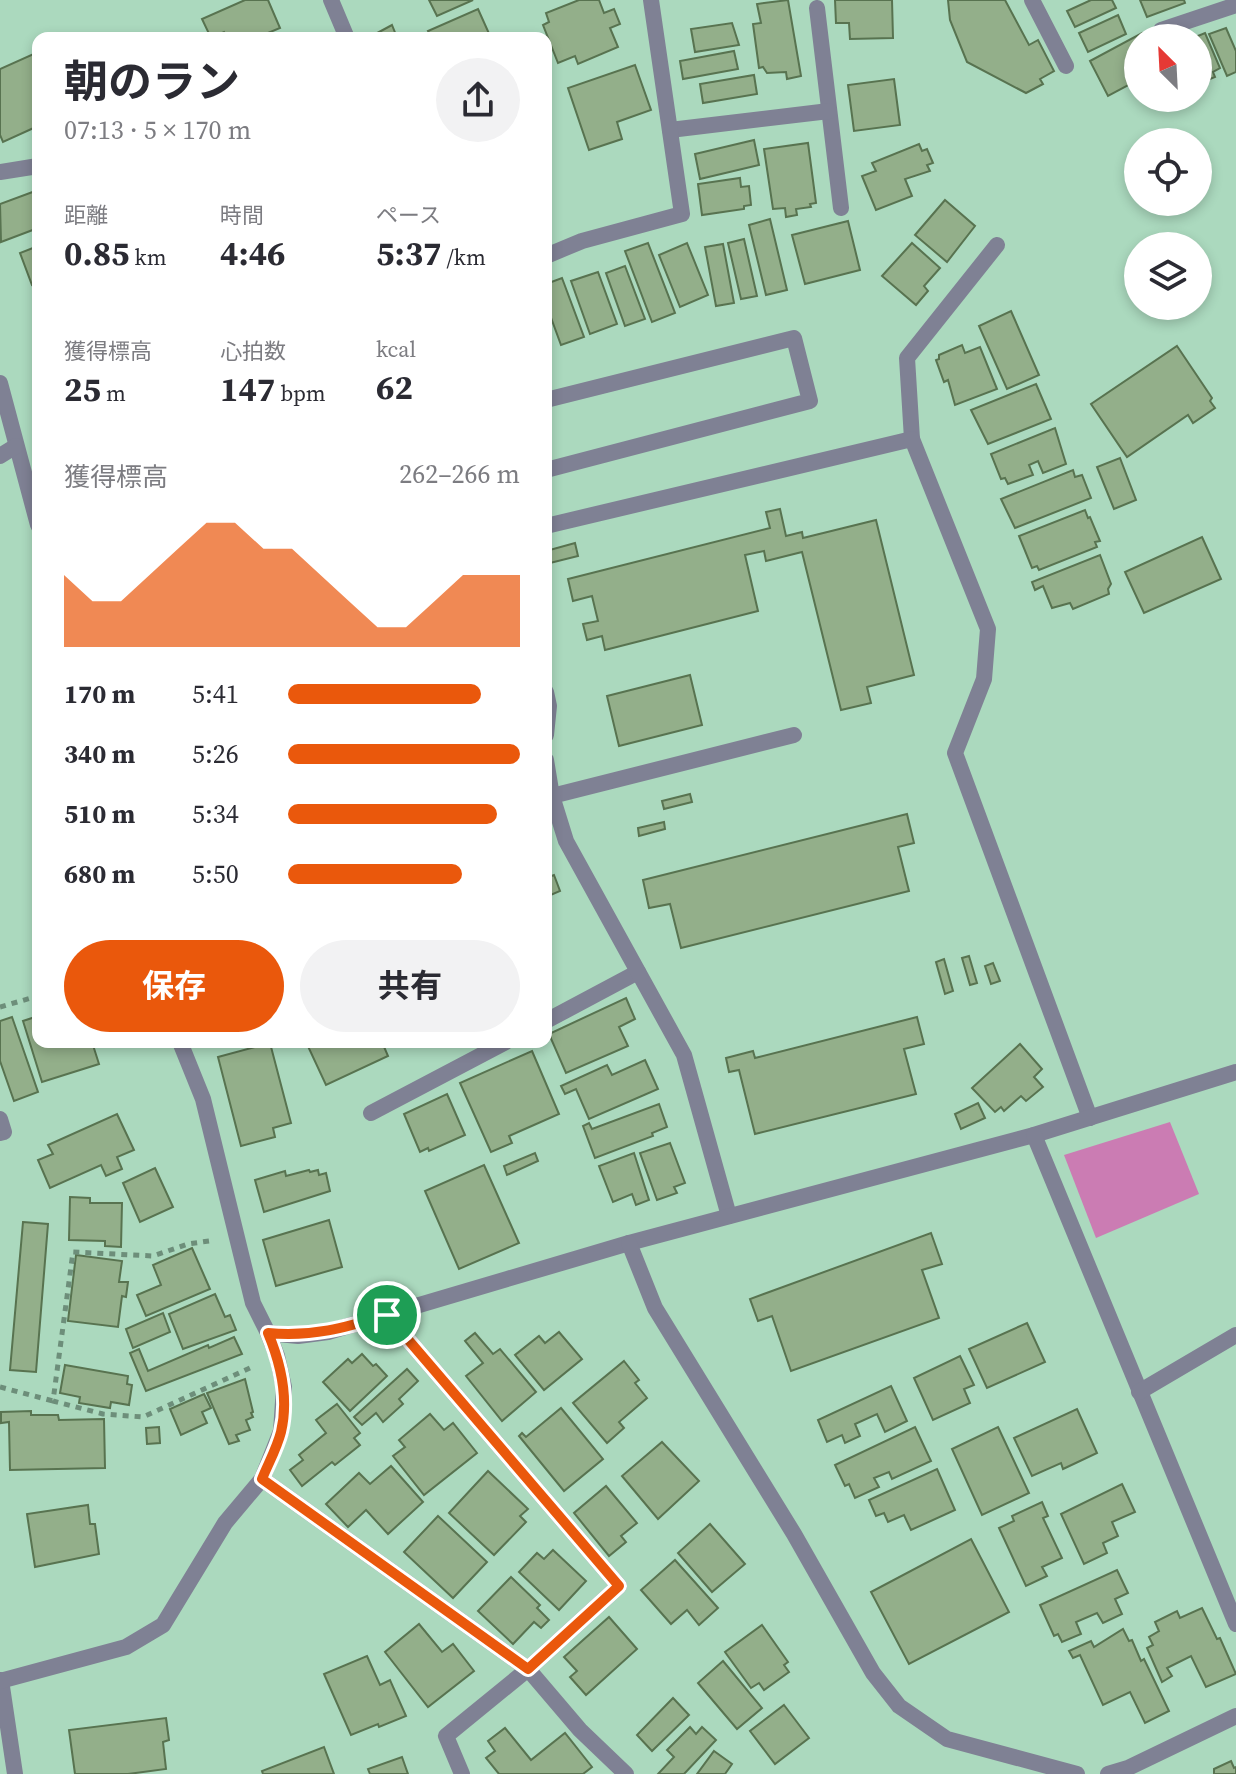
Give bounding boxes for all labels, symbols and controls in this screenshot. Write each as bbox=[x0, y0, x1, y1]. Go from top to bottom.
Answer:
north arrow bbox=[1124, 24, 1212, 112]
map controls bbox=[1124, 24, 1212, 320]
text: 朝のラン bbox=[64, 51, 240, 112]
button: share bbox=[436, 58, 520, 142]
text: 07:13 · 5 × 170 m bbox=[64, 112, 251, 148]
button: locate bbox=[1124, 128, 1212, 216]
text: 距離 bbox=[64, 200, 108, 230]
text: 時間 bbox=[220, 200, 264, 230]
text: ペース bbox=[376, 200, 441, 230]
text: 0.85 bbox=[64, 230, 129, 276]
text: 4:46 bbox=[220, 230, 285, 276]
text: 5:37 bbox=[376, 230, 441, 276]
button: layers bbox=[1124, 232, 1212, 320]
text: km bbox=[129, 242, 166, 272]
text: /km bbox=[441, 242, 486, 272]
text: kcal bbox=[376, 334, 416, 364]
text: 獲得標高 bbox=[64, 336, 152, 366]
text: 心拍数 bbox=[220, 336, 286, 366]
text: 62 bbox=[376, 364, 413, 410]
text: 25 bbox=[64, 366, 101, 412]
text: 147 bbox=[220, 366, 275, 412]
text: m bbox=[101, 378, 126, 408]
text: bpm bbox=[275, 378, 326, 408]
text: 262–266 m bbox=[399, 456, 520, 492]
text: 獲得標高 bbox=[64, 459, 168, 495]
text: 170 m bbox=[64, 676, 135, 712]
text: 5:41 bbox=[192, 676, 239, 712]
text: 340 m bbox=[64, 736, 135, 772]
text: 5:26 bbox=[192, 736, 239, 772]
text: 510 m bbox=[64, 796, 135, 832]
text: 5:34 bbox=[192, 796, 239, 832]
text: 680 m bbox=[64, 856, 135, 892]
text: 5:50 bbox=[192, 856, 239, 892]
button: 保存 bbox=[64, 940, 284, 1032]
button: 共有 bbox=[300, 940, 520, 1032]
pin bbox=[353, 1281, 421, 1349]
icon: arrive bbox=[365, 1293, 409, 1337]

